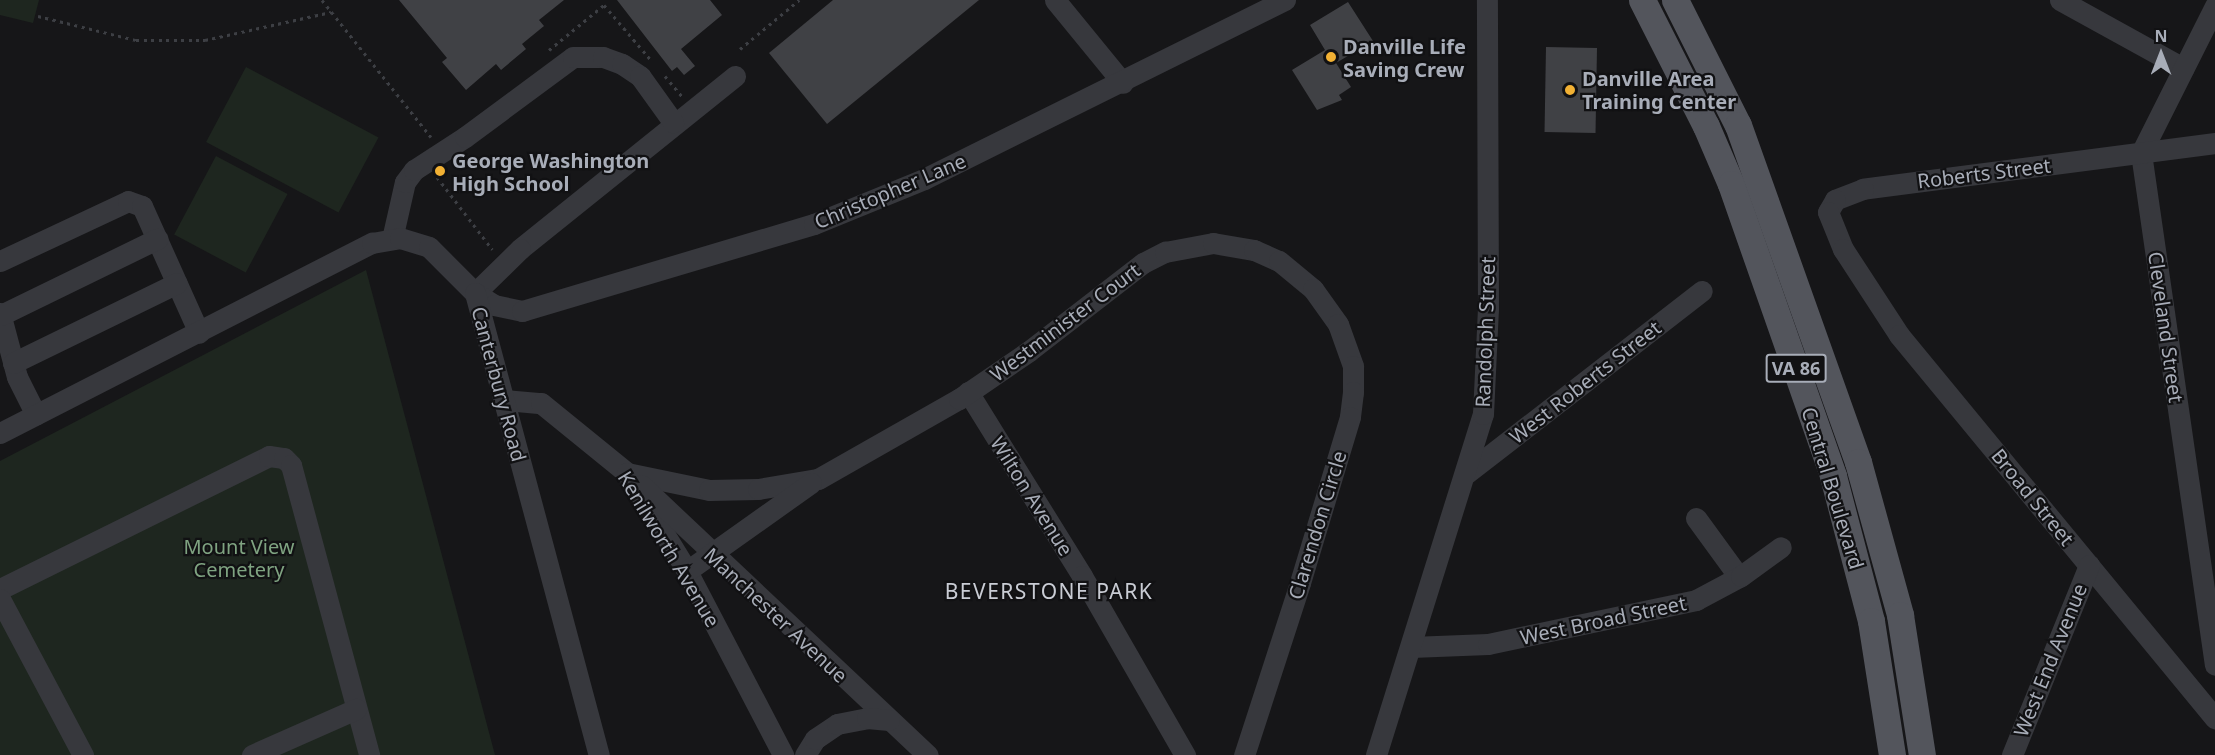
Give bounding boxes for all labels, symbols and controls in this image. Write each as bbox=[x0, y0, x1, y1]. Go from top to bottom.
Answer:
north arrow bbox=[2131, 24, 2191, 84]
text: N bbox=[2154, 25, 2168, 47]
place label: Danville Life Saving Crew bbox=[1343, 34, 1466, 81]
marker: Danville Life Saving Crew bbox=[1324, 50, 1338, 64]
place label: Danville Area Training Center bbox=[1582, 66, 1736, 113]
marker: Danville Area Training Center bbox=[1563, 83, 1577, 97]
place label: George Washington High School bbox=[452, 148, 649, 195]
street label: Christopher Lane bbox=[811, 148, 969, 234]
street label: Roberts Street bbox=[1916, 153, 2052, 193]
marker: George Washington High School bbox=[433, 164, 447, 178]
street label: Cleveland Street bbox=[2144, 250, 2188, 404]
street label: Randolph Street bbox=[1470, 256, 1500, 408]
street label: Westminister Court bbox=[985, 258, 1145, 386]
street label: Canterbury Road bbox=[467, 304, 531, 464]
street label: West Roberts Street bbox=[1504, 315, 1666, 449]
road number: VA 86 bbox=[1764, 353, 1828, 383]
street label: Central Boulevard bbox=[1797, 404, 1869, 572]
street label: Wilton Avenue bbox=[986, 432, 1078, 560]
street label: Broad Street bbox=[1987, 444, 2079, 550]
street label: Clarendon Circle bbox=[1283, 448, 1351, 602]
street label: Kenilworth Avenue bbox=[613, 467, 725, 631]
park label: Mount View Cemetery bbox=[183, 534, 295, 581]
street label: Manchester Avenue bbox=[700, 543, 852, 687]
district label: BEVERSTONE PARK bbox=[945, 578, 1153, 604]
street label: West End Avenue bbox=[2008, 580, 2092, 740]
street label: West Broad Street bbox=[1518, 591, 1688, 649]

